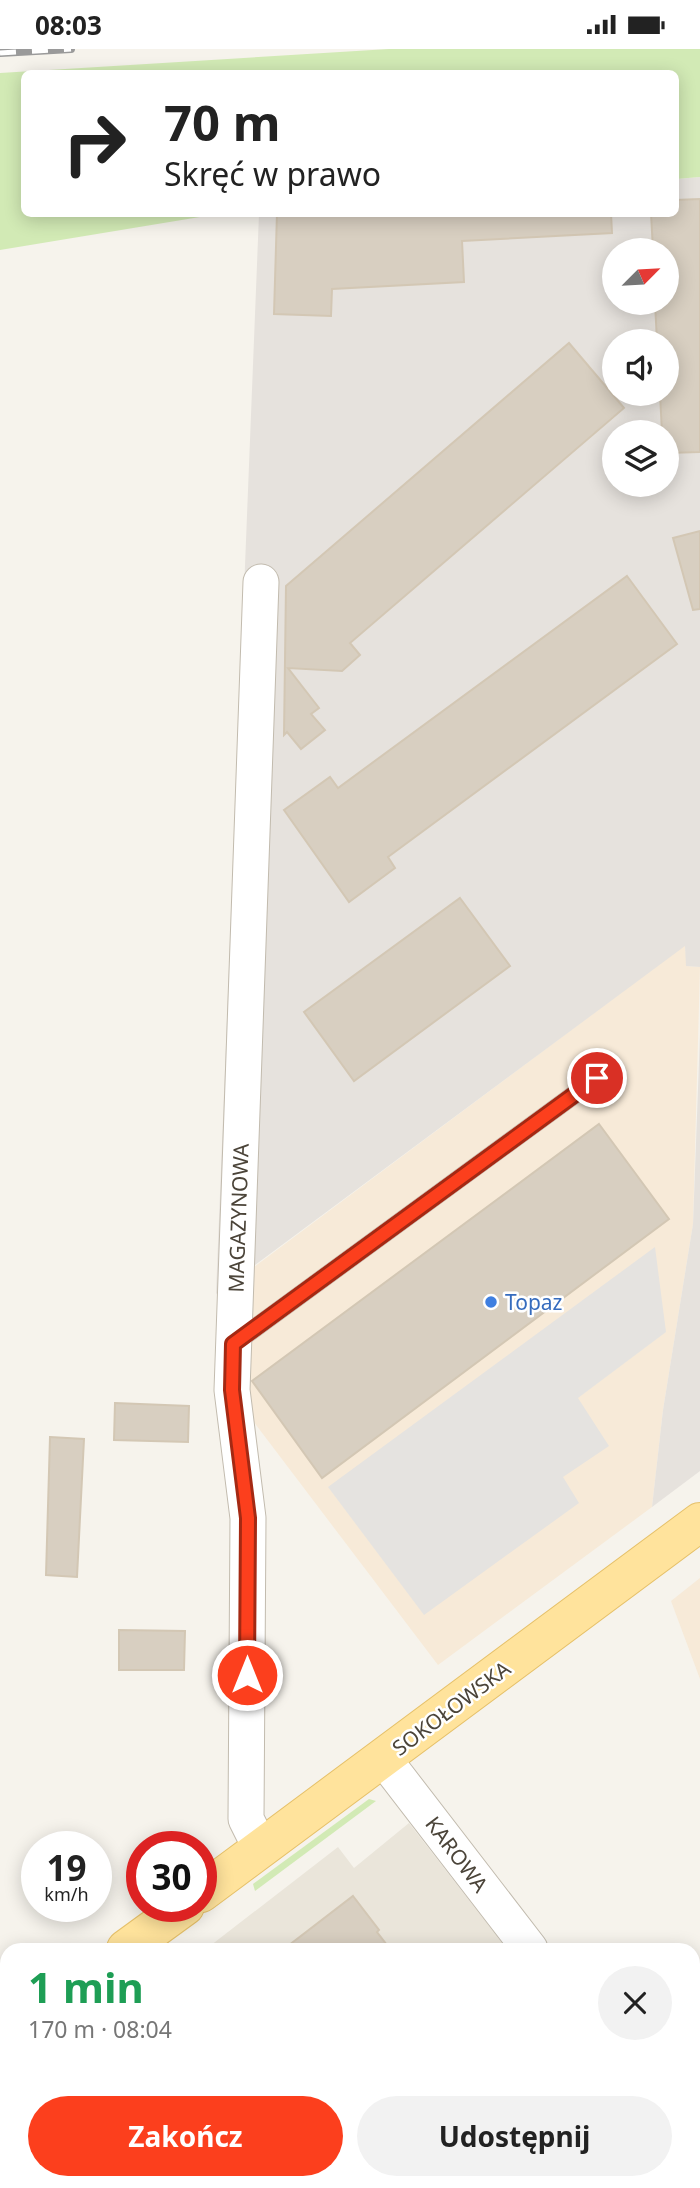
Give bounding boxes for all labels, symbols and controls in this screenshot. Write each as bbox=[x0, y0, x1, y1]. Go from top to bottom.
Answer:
text: 08:03 bbox=[35, 7, 102, 43]
text: 70 m bbox=[164, 89, 281, 155]
icon: right bbox=[49, 98, 140, 189]
text: Skręć w prawo bbox=[164, 152, 381, 195]
north arrow bbox=[602, 238, 679, 315]
map controls bbox=[602, 238, 679, 497]
button: sound bbox=[602, 329, 679, 406]
button: layers bbox=[602, 420, 679, 497]
pin bbox=[567, 1048, 627, 1108]
icon: arrive bbox=[578, 1059, 616, 1097]
street label: MAGAZYNOWA bbox=[221, 1143, 255, 1293]
place label: Topaz bbox=[505, 1288, 563, 1316]
marker: Topaz bbox=[483, 1294, 499, 1310]
position arrow bbox=[210, 1638, 284, 1712]
street label: SOKOŁOWSKA bbox=[386, 1654, 516, 1762]
street label: KAROWA bbox=[419, 1811, 495, 1898]
speed limit sign: 30 bbox=[126, 1831, 217, 1922]
text: 19 bbox=[46, 1844, 87, 1891]
text: km/h bbox=[44, 1882, 89, 1906]
text: 1 min bbox=[28, 1958, 144, 2015]
button: close bbox=[598, 1966, 672, 2040]
text: 170 m · 08:04 bbox=[28, 2013, 172, 2045]
button: Zakończ bbox=[28, 2096, 343, 2176]
button: Udostępnij bbox=[357, 2096, 672, 2176]

